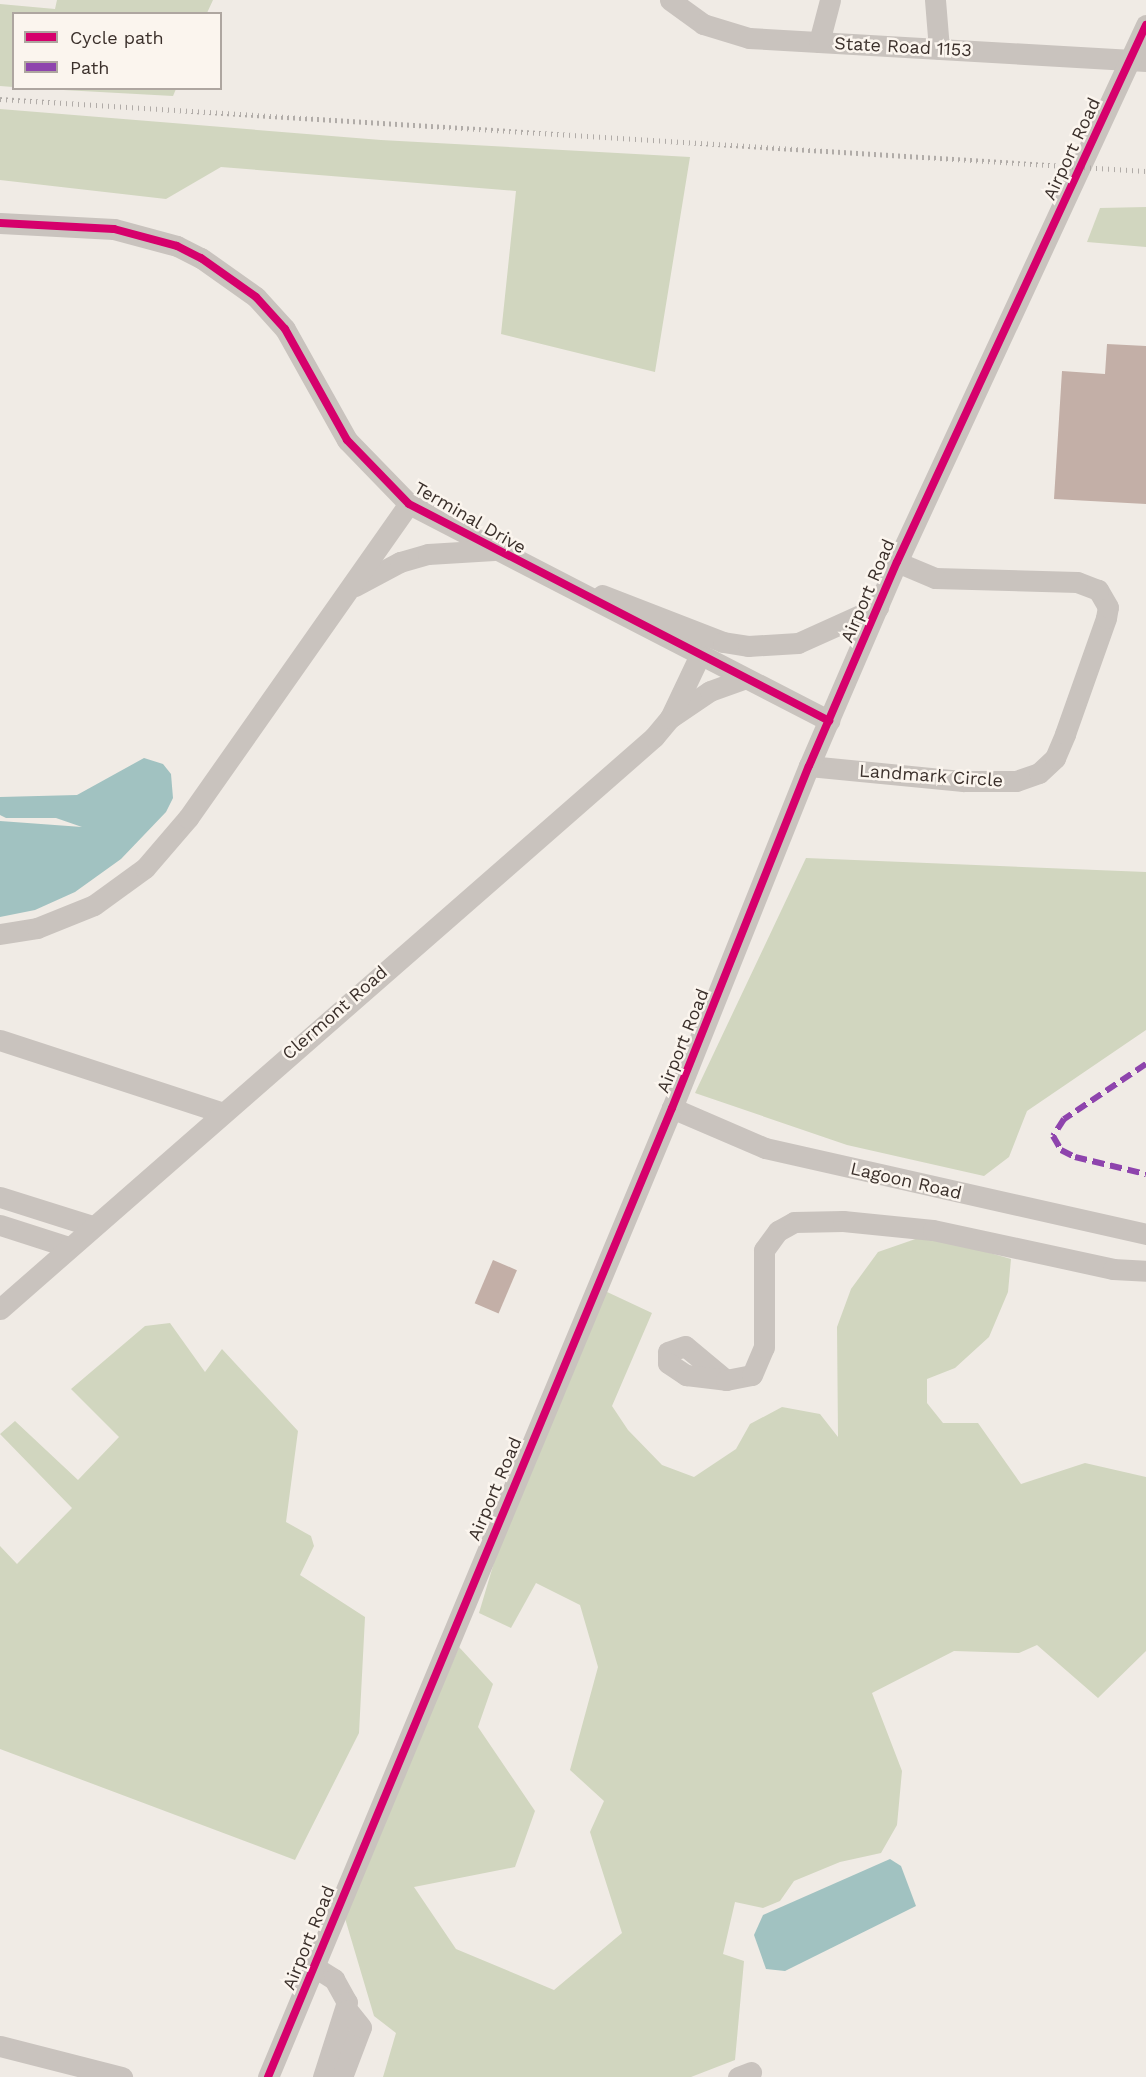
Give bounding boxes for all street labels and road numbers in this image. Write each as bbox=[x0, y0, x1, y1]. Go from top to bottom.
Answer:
street label: State Road 1153 bbox=[833, 33, 973, 61]
street label: Airport Road bbox=[1039, 94, 1105, 204]
street label: Terminal Drive bbox=[410, 477, 530, 559]
street label: Airport Road bbox=[836, 536, 900, 646]
street label: Landmark Circle bbox=[858, 760, 1004, 792]
street label: Clermont Road bbox=[278, 961, 392, 1065]
street label: Airport Road bbox=[652, 986, 714, 1096]
street label: Lagoon Road bbox=[848, 1158, 964, 1204]
street label: Airport Road bbox=[463, 1434, 527, 1544]
street label: Airport Road bbox=[278, 1883, 340, 1993]

